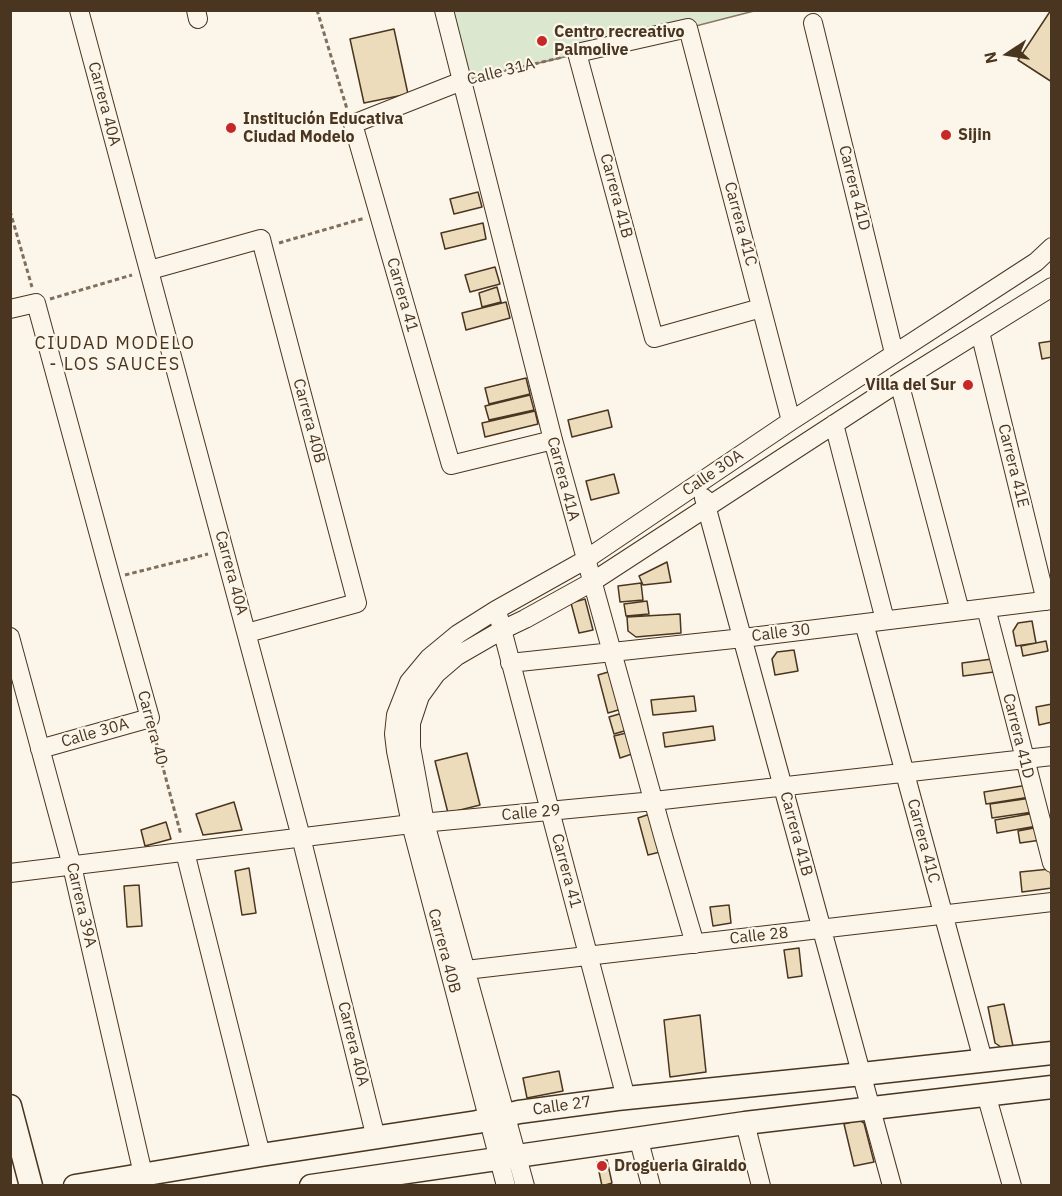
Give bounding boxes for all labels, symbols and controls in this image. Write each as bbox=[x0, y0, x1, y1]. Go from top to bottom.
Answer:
place label: Centro recreativo Palmolive bbox=[554, 22, 684, 60]
north arrow bbox=[978, 24, 1038, 84]
marker: Centro recreativo Palmolive bbox=[535, 34, 549, 48]
text: N bbox=[979, 50, 1001, 65]
street label: Calle 31A bbox=[465, 54, 537, 90]
street label: Carrera 40A bbox=[84, 60, 124, 148]
place label: Institución Educativa Ciudad Modelo bbox=[243, 109, 403, 147]
marker: Institución Educativa Ciudad Modelo bbox=[224, 121, 238, 135]
place label: Sijin bbox=[958, 125, 991, 145]
marker: Sijin bbox=[939, 128, 953, 142]
street label: Carrera 41D bbox=[834, 143, 874, 233]
street label: Carrera 41B bbox=[596, 152, 636, 240]
street label: Carrera 41C bbox=[720, 180, 760, 268]
street label: Carrera 41 bbox=[382, 256, 422, 334]
district label: CIUDAD MODELO - LOS SAUCES bbox=[35, 333, 195, 376]
place label: Villa del Sur bbox=[865, 375, 956, 395]
street label: Carrera 40B bbox=[289, 377, 329, 465]
marker: Villa del Sur bbox=[961, 378, 975, 392]
street label: Carrera 41E bbox=[993, 422, 1033, 510]
street label: Carrera 41A bbox=[543, 435, 583, 523]
street label: Calle 30A bbox=[679, 446, 747, 500]
street label: Carrera 40A bbox=[211, 529, 251, 617]
street label: Calle 30 bbox=[751, 620, 811, 646]
street label: Carrera 40 bbox=[133, 689, 171, 767]
street label: Carrera 41D bbox=[998, 691, 1038, 781]
street label: Calle 30A bbox=[59, 714, 131, 752]
street label: Carrera 41B bbox=[776, 790, 816, 878]
street label: Carrera 41C bbox=[903, 797, 943, 885]
street label: Calle 29 bbox=[501, 801, 561, 825]
street label: Carrera 41 bbox=[547, 832, 585, 910]
street label: Carrera 39A bbox=[62, 861, 100, 949]
street label: Carrera 40B bbox=[424, 907, 464, 995]
street label: Calle 28 bbox=[729, 923, 789, 949]
street label: Carrera 40A bbox=[333, 1000, 373, 1088]
street label: Calle 27 bbox=[532, 1092, 592, 1120]
place label: Drogueria Giraldo bbox=[614, 1156, 747, 1176]
marker: Drogueria Giraldo bbox=[595, 1159, 609, 1173]

